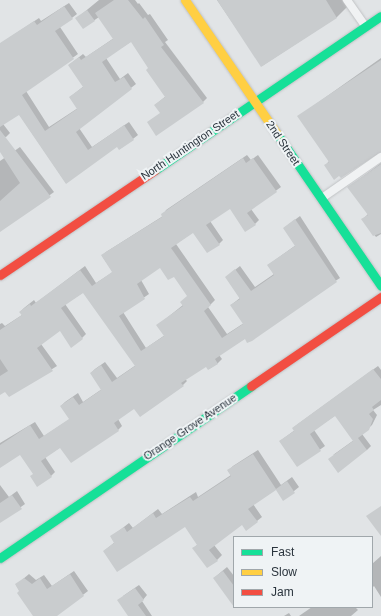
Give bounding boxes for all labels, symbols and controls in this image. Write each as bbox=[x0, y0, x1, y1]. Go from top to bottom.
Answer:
street label: North Huntington Street bbox=[138, 107, 242, 183]
street label: 2nd Street bbox=[263, 118, 303, 168]
street label: Orange Grove Avenue bbox=[141, 391, 239, 463]
legend bbox=[233, 536, 373, 608]
text: Fast bbox=[271, 545, 294, 559]
text: Slow bbox=[271, 565, 297, 579]
text: Jam bbox=[271, 585, 294, 599]

